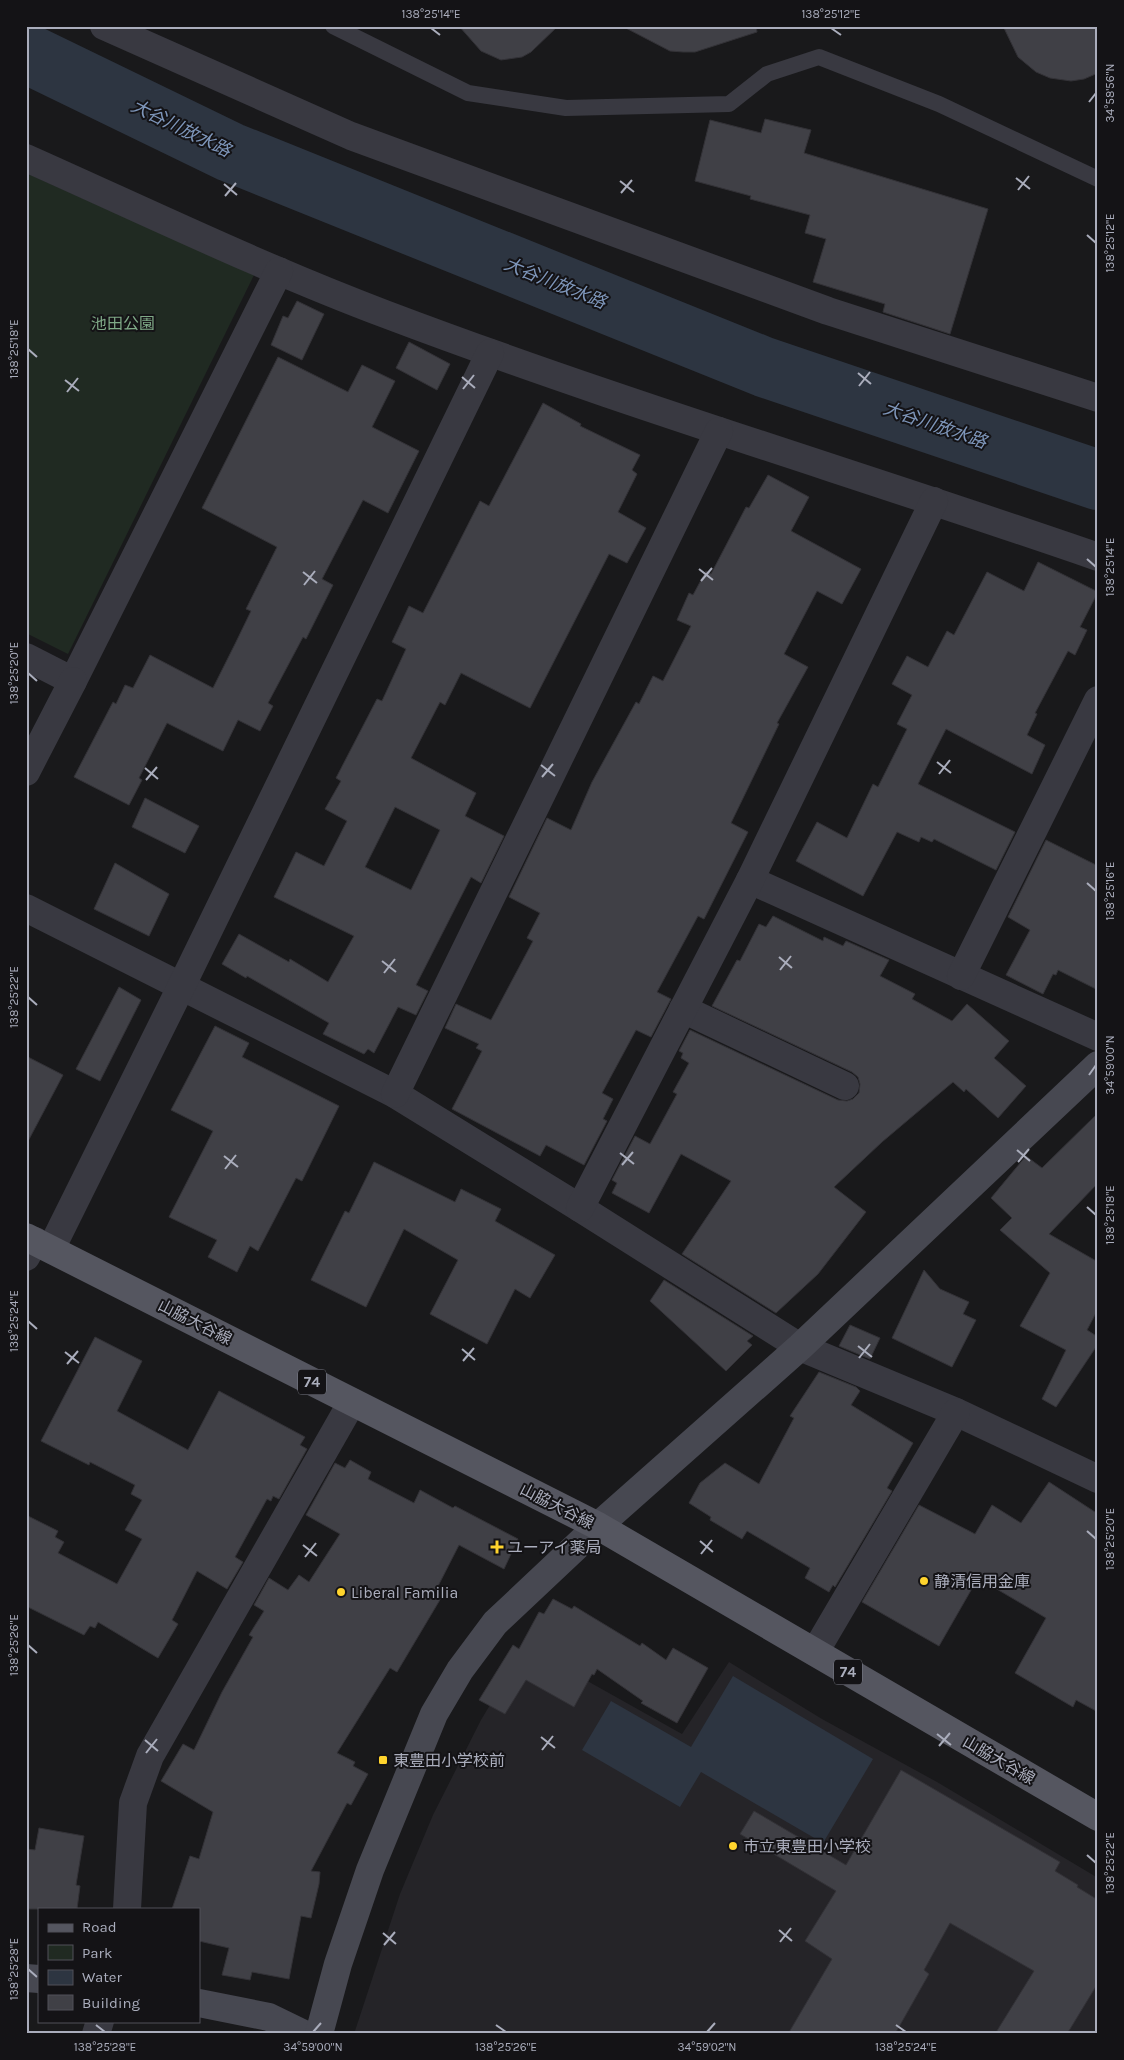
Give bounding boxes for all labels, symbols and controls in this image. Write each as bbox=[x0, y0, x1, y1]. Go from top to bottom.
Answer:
text: 138°25'14"E bbox=[402, 7, 460, 21]
text: 138°25'12"E bbox=[801, 7, 861, 21]
text: 34°58'56"N bbox=[1103, 63, 1117, 123]
water label: 大谷川放水路 bbox=[128, 94, 236, 162]
text: 138°25'12"E bbox=[1103, 213, 1117, 273]
water label: 大谷川放水路 bbox=[501, 253, 611, 314]
park label: 池田公園 bbox=[91, 314, 155, 333]
text: 138°25'18"E bbox=[7, 319, 21, 379]
water label: 大谷川放水路 bbox=[880, 397, 992, 454]
text: 138°25'14"E bbox=[1103, 538, 1117, 596]
text: 138°25'20"E bbox=[7, 642, 21, 704]
text: 138°25'16"E bbox=[1103, 861, 1117, 921]
text: 138°25'22"E bbox=[7, 966, 21, 1028]
text: 34°59'00"N bbox=[1103, 1035, 1117, 1095]
text: 138°25'18"E bbox=[1103, 1185, 1117, 1245]
text: 138°25'24"E bbox=[7, 1290, 21, 1352]
street label: 山脇大谷線 bbox=[155, 1295, 235, 1349]
road number: 74 bbox=[298, 1370, 326, 1394]
street label: 山脇大谷線 bbox=[517, 1479, 597, 1533]
text: 138°25'20"E bbox=[1103, 1508, 1117, 1570]
place label: ユーアイ薬局 bbox=[507, 1538, 602, 1557]
marker: ユーアイ薬局 bbox=[491, 1541, 503, 1553]
place label: 静清信用金庫 bbox=[934, 1572, 1030, 1591]
marker: 静清信用金庫 bbox=[918, 1575, 930, 1587]
place label: Liberal Familia bbox=[351, 1583, 458, 1602]
marker: Liberal Familia bbox=[335, 1586, 347, 1598]
text: 138°25'26"E bbox=[7, 1614, 21, 1676]
road number: 74 bbox=[834, 1660, 862, 1684]
street label: 山脇大谷線 bbox=[960, 1732, 1038, 1788]
place label: 東豊田小学校前 bbox=[393, 1751, 505, 1770]
marker: 東豊田小学校前 bbox=[377, 1754, 389, 1766]
text: 138°25'22"E bbox=[1103, 1832, 1117, 1894]
place label: 市立東豊田小学校 bbox=[743, 1837, 871, 1856]
marker: 市立東豊田小学校 bbox=[727, 1840, 739, 1852]
legend bbox=[38, 1908, 200, 2022]
text: Road bbox=[82, 1918, 117, 1936]
text: 138°25'28"E bbox=[7, 1938, 21, 2000]
text: Park bbox=[82, 1944, 112, 1962]
text: Water bbox=[82, 1968, 123, 1986]
text: Building bbox=[82, 1994, 140, 2012]
text: 138°25'28"E bbox=[74, 2040, 136, 2054]
text: 34°59'00"N bbox=[283, 2040, 343, 2054]
text: 138°25'26"E bbox=[475, 2040, 537, 2054]
text: 34°59'02"N bbox=[677, 2040, 737, 2054]
text: 138°25'24"E bbox=[875, 2040, 937, 2054]

